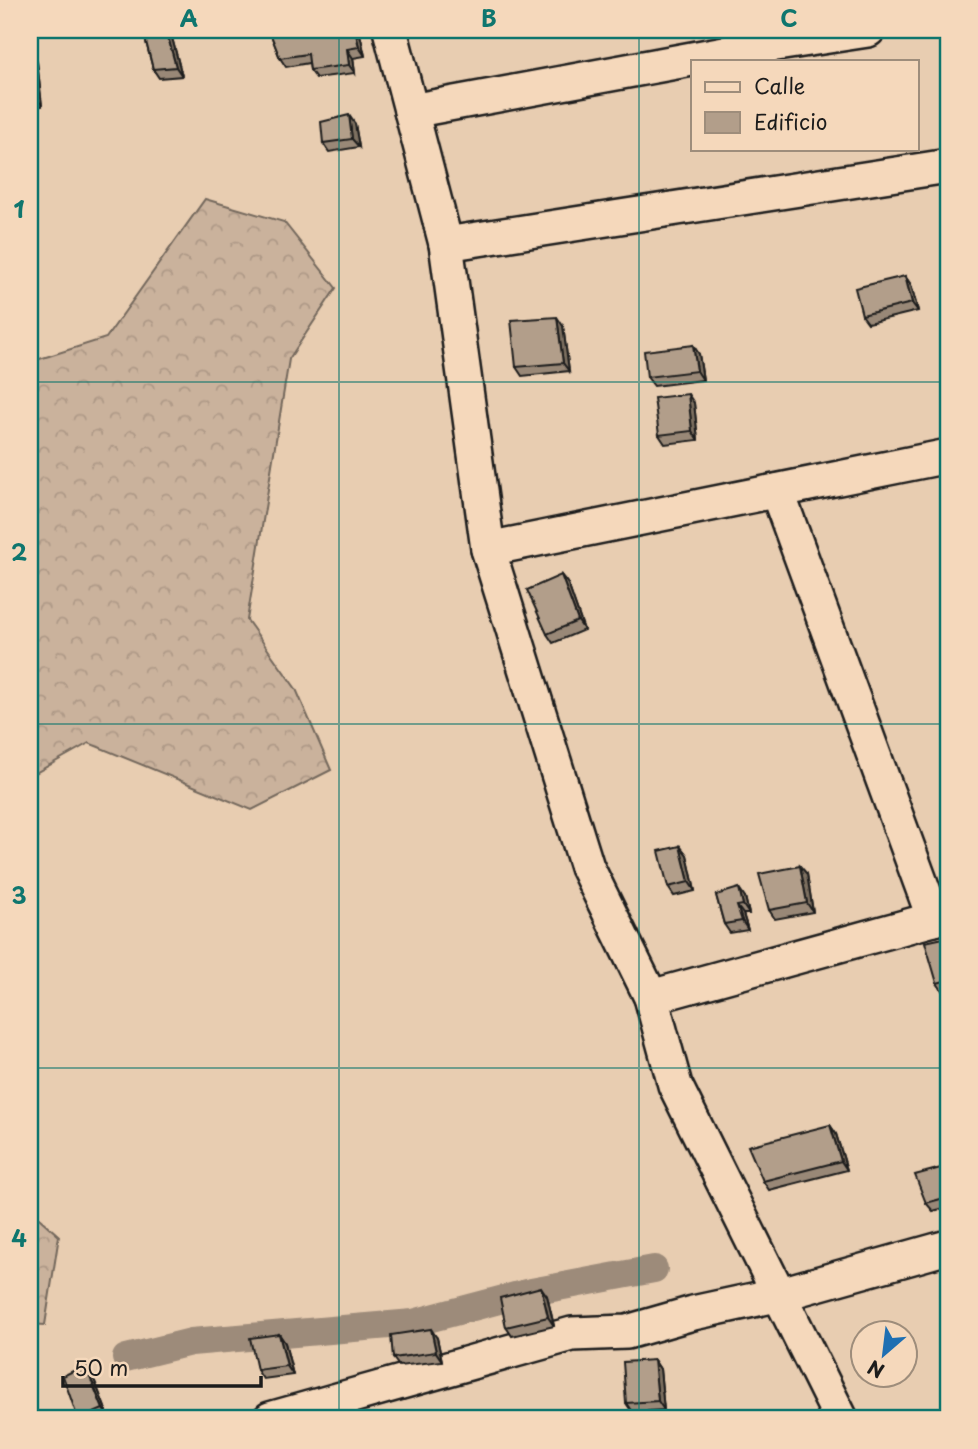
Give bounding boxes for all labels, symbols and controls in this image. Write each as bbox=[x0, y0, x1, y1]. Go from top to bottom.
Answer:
text: A bbox=[180, 0, 198, 35]
text: B bbox=[481, 0, 497, 35]
text: C bbox=[780, 0, 798, 35]
legend bbox=[691, 60, 918, 150]
text: Calle bbox=[754, 69, 805, 101]
text: Edificio bbox=[754, 105, 827, 137]
text: 1 bbox=[14, 191, 25, 226]
text: 2 bbox=[11, 534, 27, 569]
text: 3 bbox=[11, 877, 27, 912]
text: 4 bbox=[11, 1220, 27, 1255]
north arrow bbox=[848, 1320, 918, 1390]
scale bar bbox=[63, 1344, 261, 1388]
text: 50 m bbox=[74, 1351, 128, 1383]
text: N bbox=[862, 1354, 889, 1386]

